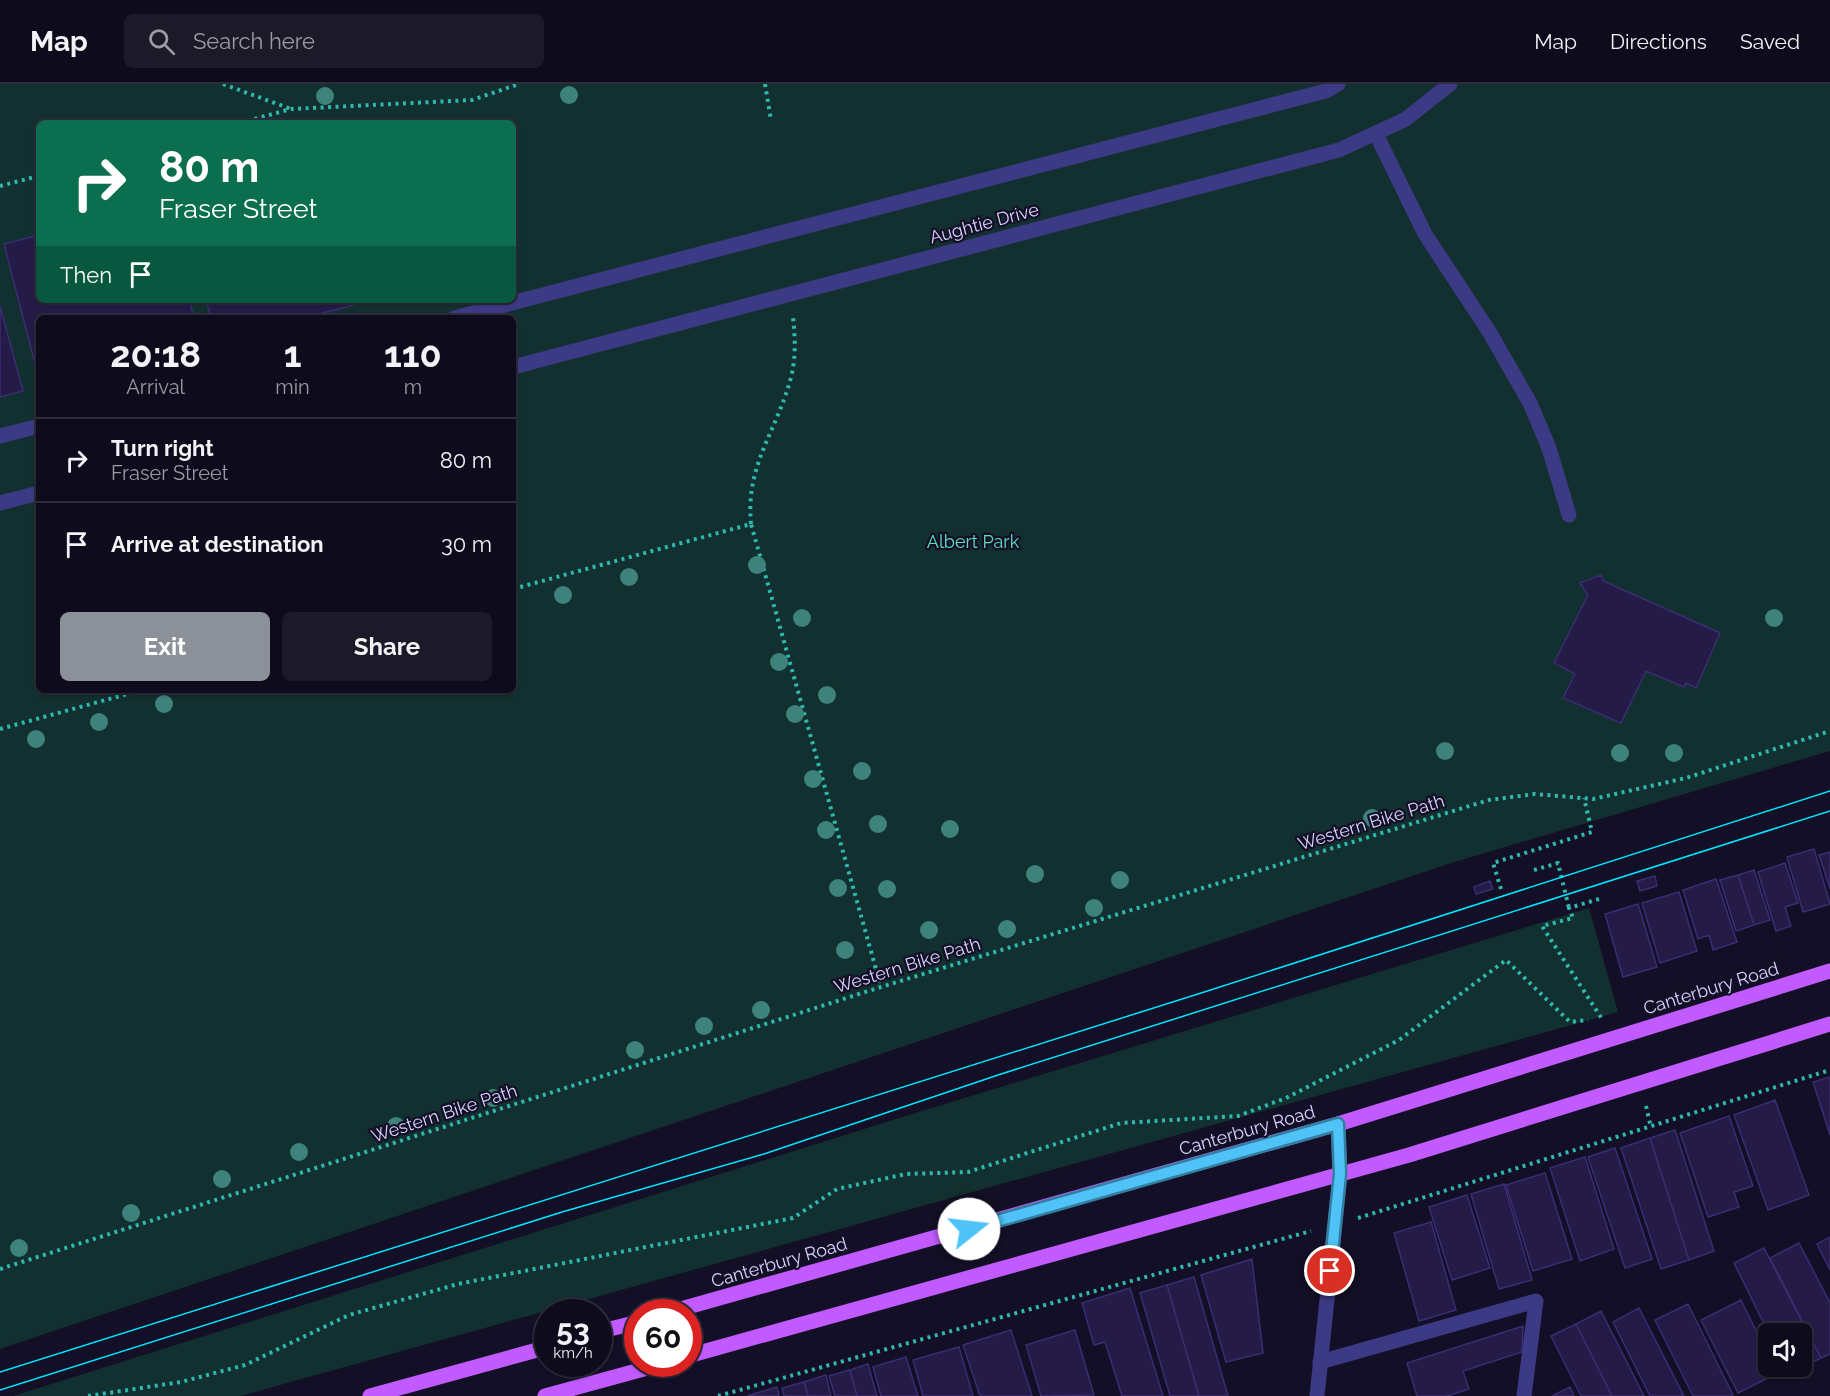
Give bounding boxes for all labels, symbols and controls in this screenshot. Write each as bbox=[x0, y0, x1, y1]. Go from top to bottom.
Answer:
search box bbox=[124, 14, 544, 68]
text: Map bbox=[30, 25, 88, 58]
icon: search bbox=[145, 25, 178, 58]
text: Search here bbox=[193, 28, 315, 54]
text: Map bbox=[1534, 29, 1577, 54]
text: Directions bbox=[1610, 29, 1707, 54]
text: Saved bbox=[1740, 29, 1800, 54]
text: 80 m bbox=[159, 143, 259, 192]
icon: right bbox=[60, 144, 138, 222]
text: Fraser Street bbox=[159, 193, 317, 224]
street label: Aughtie Drive bbox=[927, 198, 1041, 248]
icon: arrive bbox=[124, 258, 157, 291]
text: Then bbox=[60, 262, 112, 288]
text: 20:18 bbox=[110, 333, 201, 375]
text: 1 bbox=[284, 333, 301, 375]
text: 110 bbox=[384, 333, 442, 375]
text: Arrival bbox=[126, 375, 185, 399]
text: min bbox=[275, 375, 310, 399]
text: m bbox=[404, 375, 422, 399]
text: Turn right bbox=[111, 435, 214, 461]
icon: right bbox=[60, 444, 93, 477]
text: 80 m bbox=[440, 447, 492, 473]
text: Fraser Street bbox=[111, 461, 228, 485]
icon: arrive bbox=[60, 528, 93, 561]
text: Arrive at destination bbox=[111, 531, 324, 557]
text: 30 m bbox=[441, 531, 492, 557]
park label: Albert Park bbox=[927, 531, 1020, 552]
button: Exit bbox=[60, 612, 270, 681]
button: Share bbox=[282, 612, 492, 681]
street label: Western Bike Path bbox=[1295, 790, 1447, 854]
street label: Western Bike Path bbox=[831, 933, 983, 997]
street label: Canterbury Road bbox=[1641, 957, 1781, 1019]
street label: Western Bike Path bbox=[368, 1079, 520, 1147]
street label: Canterbury Road bbox=[1177, 1101, 1317, 1159]
position arrow bbox=[937, 1197, 1001, 1261]
street label: Canterbury Road bbox=[709, 1233, 849, 1291]
pin bbox=[1304, 1245, 1355, 1296]
icon: arrive bbox=[1313, 1254, 1346, 1287]
speed limit sign: 60 bbox=[624, 1299, 702, 1377]
text: 53 bbox=[556, 1313, 590, 1348]
map controls bbox=[1758, 1323, 1812, 1377]
button: sound bbox=[1758, 1323, 1812, 1377]
text: km/h bbox=[553, 1344, 593, 1362]

